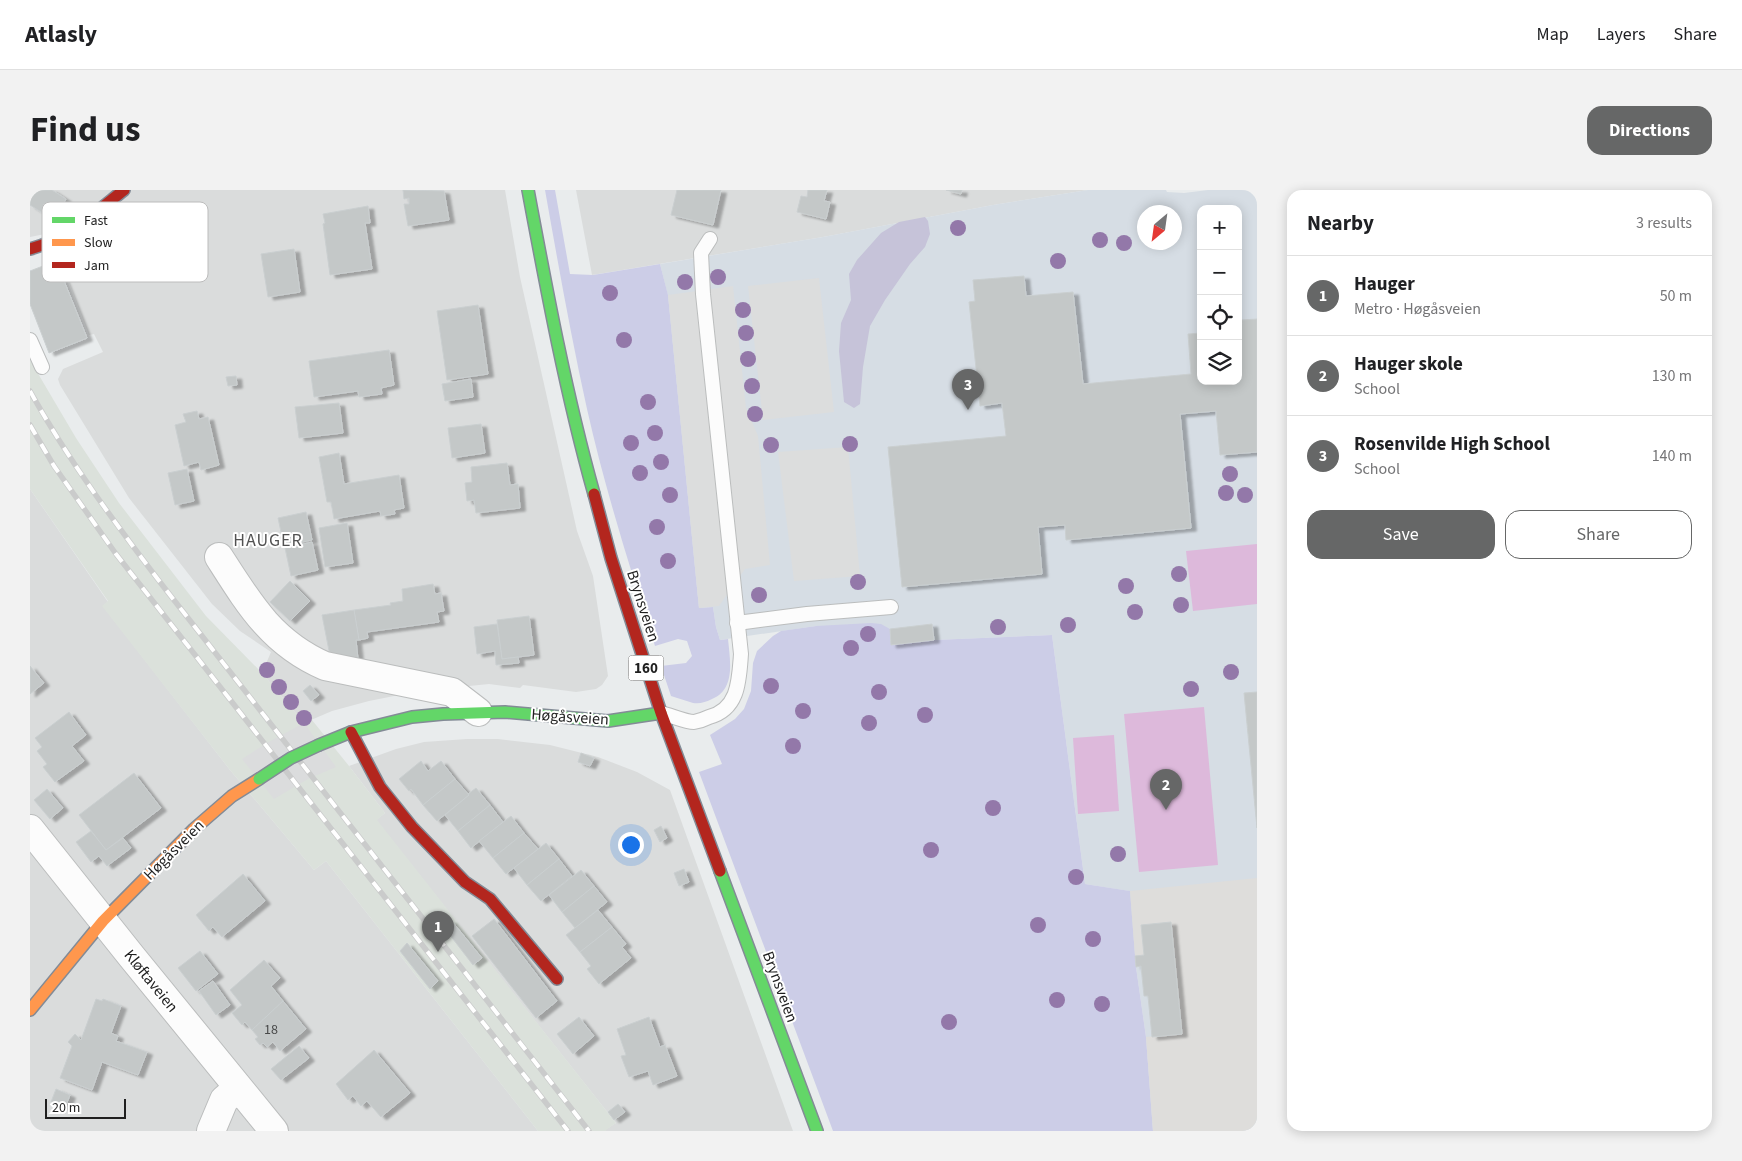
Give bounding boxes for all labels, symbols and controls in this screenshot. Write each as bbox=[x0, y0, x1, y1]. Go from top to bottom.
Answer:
text: Atlasly bbox=[25, 17, 97, 52]
text: Map bbox=[1537, 22, 1569, 47]
text: Layers bbox=[1597, 22, 1646, 47]
text: Share bbox=[1674, 22, 1717, 47]
text: Find us bbox=[30, 105, 140, 155]
button: Directions bbox=[1587, 106, 1712, 155]
legend bbox=[42, 202, 208, 282]
north arrow bbox=[1137, 205, 1182, 250]
map controls bbox=[1197, 205, 1242, 385]
button: + bbox=[1197, 205, 1242, 250]
text: Nearby bbox=[1307, 208, 1374, 238]
text: Fast bbox=[84, 211, 108, 231]
text: 3 results bbox=[1636, 212, 1692, 234]
text: Slow bbox=[84, 233, 113, 253]
button: − bbox=[1197, 250, 1242, 295]
text: Jam bbox=[84, 256, 109, 276]
text: Hauger bbox=[1354, 271, 1415, 298]
text: 1 bbox=[1319, 285, 1327, 307]
text: 50 m bbox=[1660, 285, 1692, 307]
button: locate bbox=[1197, 295, 1242, 340]
text: Metro · Høgåsveien bbox=[1354, 298, 1481, 320]
button: layers bbox=[1197, 340, 1242, 385]
text: Hauger skole bbox=[1354, 351, 1463, 378]
text: 2 bbox=[1319, 365, 1327, 387]
text: 130 m bbox=[1652, 365, 1692, 387]
pin: 3 bbox=[952, 369, 984, 410]
text: School bbox=[1354, 378, 1400, 400]
text: Rosenvilde High School bbox=[1354, 431, 1550, 458]
text: 3 bbox=[1319, 445, 1327, 467]
text: 140 m bbox=[1652, 445, 1692, 467]
text: School bbox=[1354, 458, 1400, 480]
button: Save bbox=[1307, 510, 1495, 559]
button: Share bbox=[1505, 510, 1692, 559]
district label: HAUGER bbox=[233, 528, 303, 553]
street label: Brynsveien bbox=[621, 567, 665, 645]
road number: 160 bbox=[628, 656, 664, 680]
street label: Høgåsveien bbox=[530, 703, 610, 731]
pin: 2 bbox=[1150, 769, 1182, 810]
street label: Høgåsveien bbox=[139, 815, 209, 885]
your location bbox=[618, 832, 644, 858]
pin: 1 bbox=[422, 911, 454, 952]
street label: Kløftaveien bbox=[119, 945, 183, 1017]
street label: Brynsveien bbox=[757, 948, 803, 1026]
house number: 18 bbox=[264, 1020, 278, 1040]
scale bar bbox=[45, 1096, 126, 1119]
text: 20 m bbox=[52, 1098, 80, 1118]

